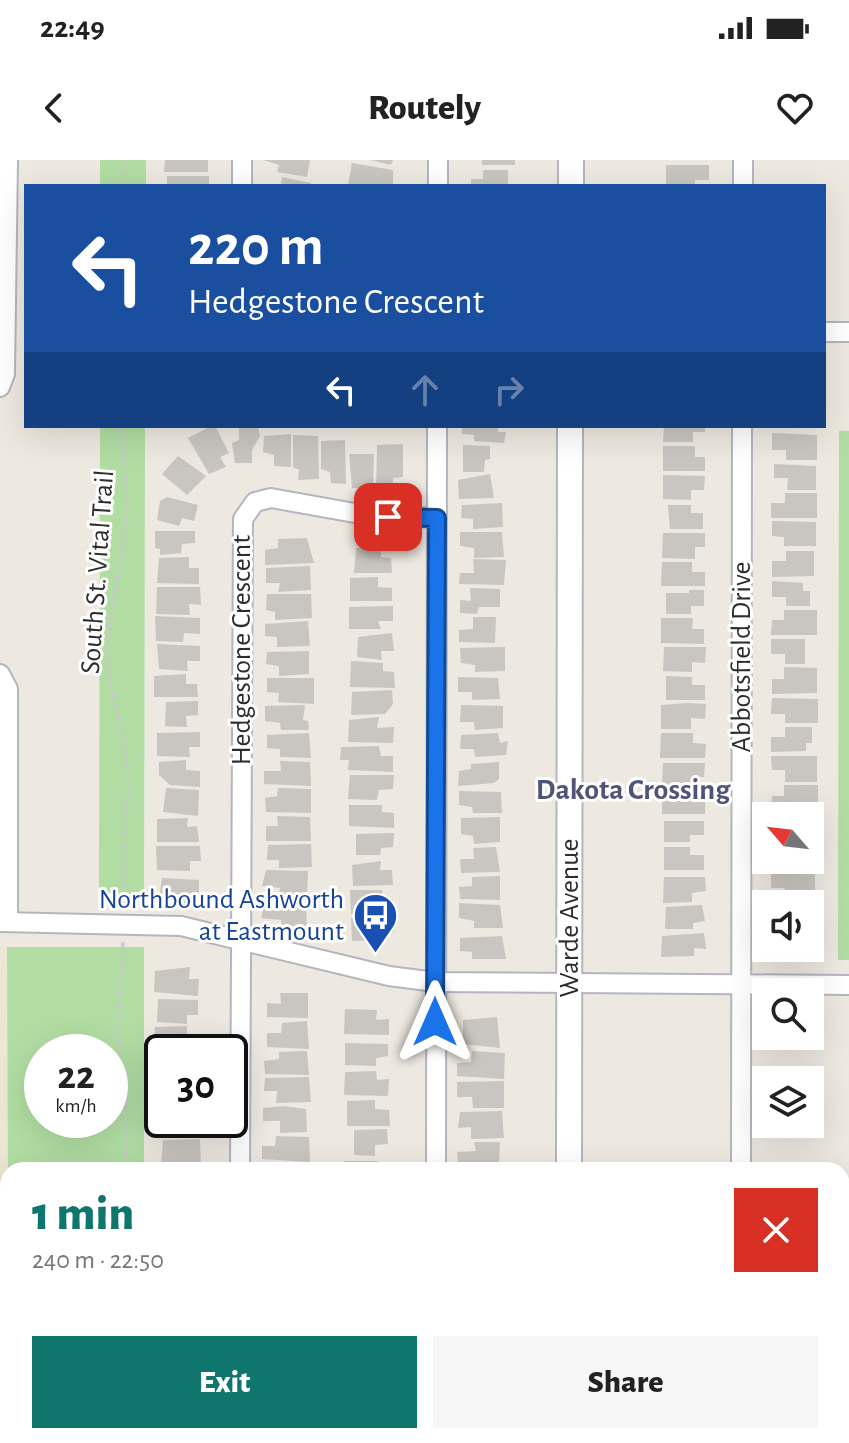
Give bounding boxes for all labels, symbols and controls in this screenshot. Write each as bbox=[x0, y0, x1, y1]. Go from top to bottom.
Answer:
text: 22:49 bbox=[40, 13, 105, 43]
icon: back bbox=[32, 86, 76, 130]
icon: heart bbox=[773, 86, 817, 130]
text: Routely bbox=[368, 90, 481, 126]
icon: left bbox=[56, 216, 160, 320]
text: 220 m bbox=[188, 219, 324, 275]
text: Hedgestone Crescent bbox=[188, 284, 484, 320]
icon: left bbox=[319, 368, 363, 412]
icon: ahead bbox=[403, 368, 447, 412]
icon: right bbox=[487, 368, 531, 412]
street label: South St. Vital Trail bbox=[77, 469, 119, 675]
pin bbox=[354, 483, 422, 551]
icon: arrive bbox=[366, 495, 410, 539]
street label: Hedgestone Crescent bbox=[228, 535, 256, 765]
street label: Abbotsfield Drive bbox=[728, 562, 756, 752]
district label: Dakota Crossing bbox=[536, 775, 731, 805]
north arrow bbox=[752, 802, 824, 874]
map controls bbox=[752, 802, 824, 1138]
street label: Warde Avenue bbox=[556, 839, 584, 997]
place label: Northbound Ashworth at Eastmount bbox=[99, 886, 344, 946]
button: sound bbox=[752, 890, 824, 962]
bus stop icon: Northbound Ashworth at Eastmount bbox=[351, 892, 399, 955]
button: search bbox=[752, 978, 824, 1050]
position arrow bbox=[393, 980, 477, 1064]
speed limit sign: 30 bbox=[144, 1034, 248, 1138]
text: 22 bbox=[57, 1056, 95, 1096]
button: layers bbox=[752, 1066, 824, 1138]
text: km/h bbox=[55, 1096, 97, 1116]
button: close bbox=[734, 1188, 818, 1272]
text: 1 min bbox=[32, 1191, 134, 1239]
text: 240 m · 22:50 bbox=[32, 1247, 164, 1273]
button: Exit bbox=[32, 1336, 417, 1428]
button: Share bbox=[433, 1336, 818, 1428]

